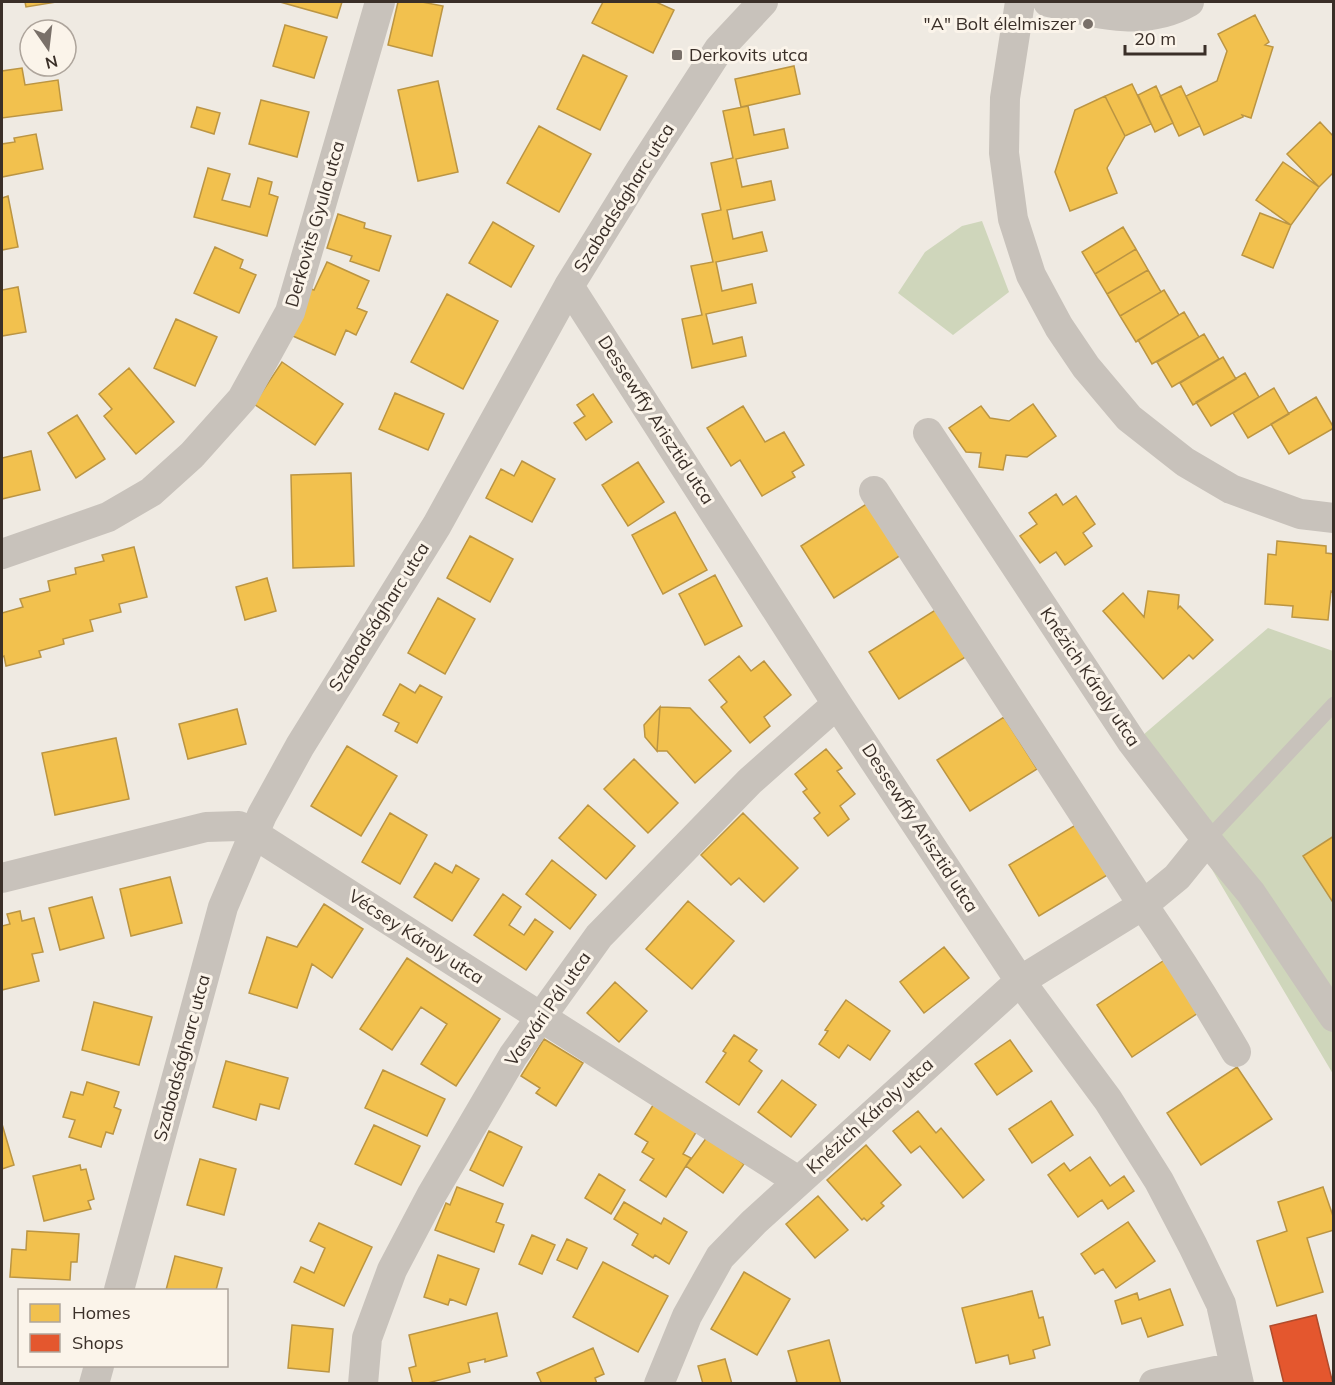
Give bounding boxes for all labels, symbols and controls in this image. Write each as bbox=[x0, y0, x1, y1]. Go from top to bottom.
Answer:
place label: "A" Bolt élelmiszer bbox=[924, 12, 1076, 35]
marker: "A" Bolt élelmiszer bbox=[1081, 17, 1095, 31]
north arrow bbox=[18, 18, 78, 78]
scale bar bbox=[1125, 18, 1204, 56]
text: 20 m bbox=[1134, 27, 1176, 50]
place label: Derkovits utca bbox=[689, 43, 808, 66]
marker: Derkovits utca bbox=[670, 48, 684, 62]
text: N bbox=[43, 51, 60, 74]
street label: Szabadságharc utca bbox=[568, 119, 679, 277]
street label: Derkovits Gyula utca bbox=[280, 138, 349, 310]
street label: Dessewffy Arisztid utca bbox=[593, 331, 720, 509]
street label: Szabadságharc utca bbox=[323, 538, 434, 696]
street label: Knézich Károly utca bbox=[1035, 603, 1146, 751]
street label: Dessewffy Arisztid utca bbox=[857, 739, 984, 917]
street label: Vécsey Károly utca bbox=[344, 884, 488, 989]
street label: Vasvári Pál utca bbox=[500, 947, 596, 1070]
street label: Szabadságharc utca bbox=[148, 972, 215, 1144]
street label: Knézich Károly utca bbox=[801, 1052, 938, 1179]
legend bbox=[18, 1289, 228, 1367]
text: Homes bbox=[72, 1301, 131, 1324]
text: Shops bbox=[72, 1331, 124, 1354]

